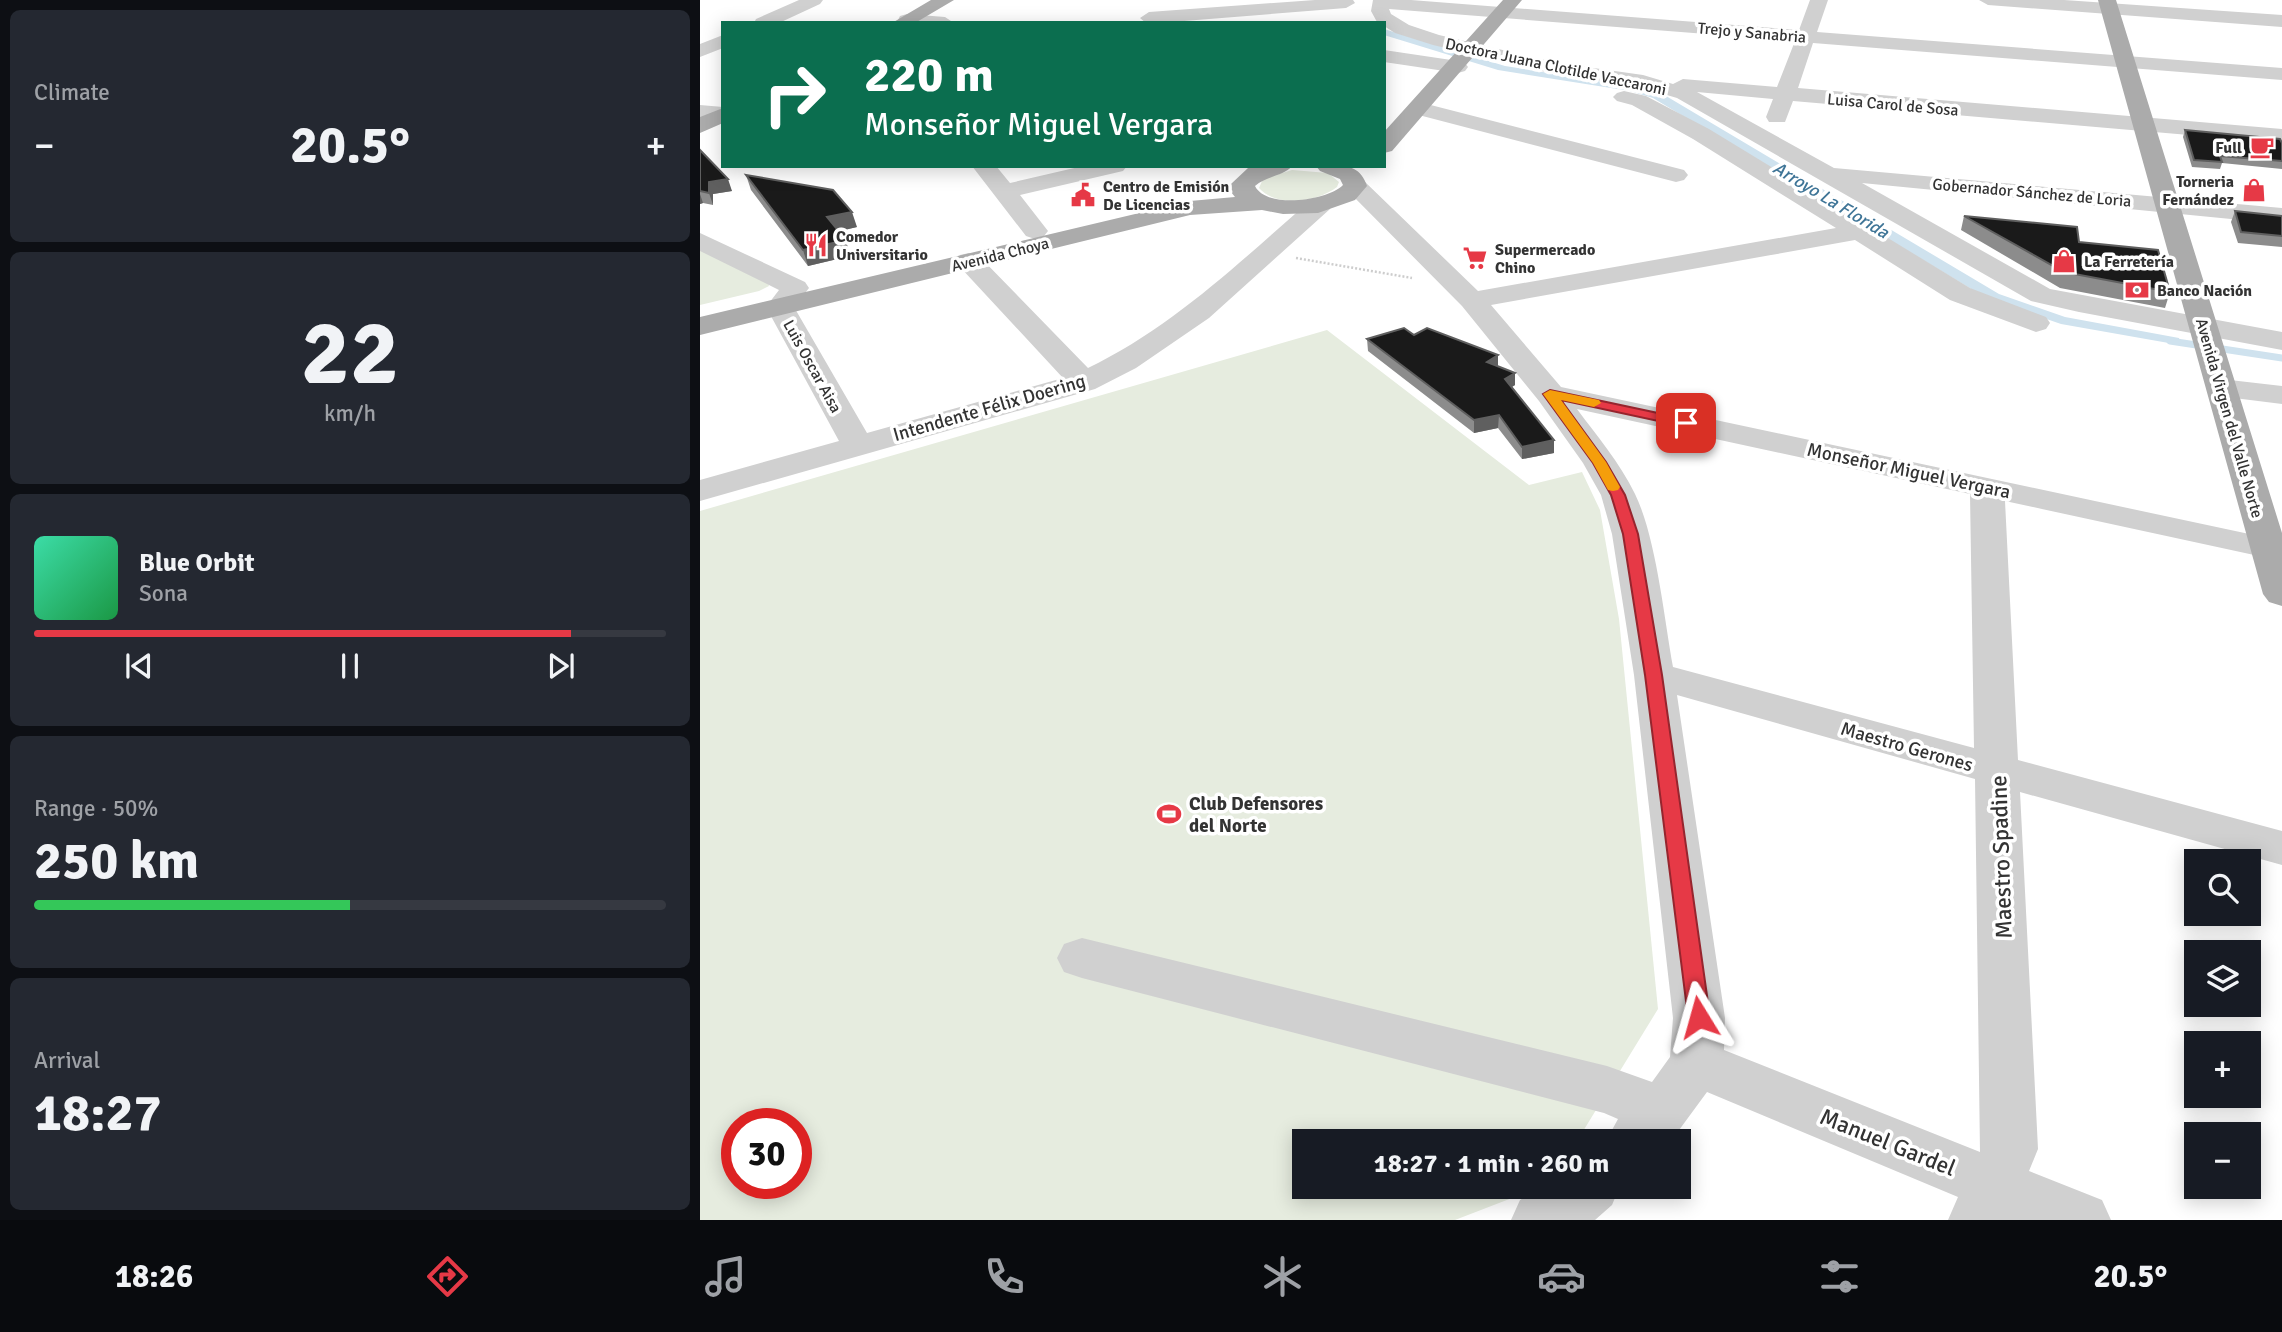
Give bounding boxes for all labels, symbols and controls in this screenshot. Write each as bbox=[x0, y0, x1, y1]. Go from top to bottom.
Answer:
street label: Trejo y Sanabria bbox=[1697, 18, 1807, 48]
street label: Doctora Juana Clotilde Vaccaroni bbox=[1443, 34, 1668, 100]
text: 220 m bbox=[864, 45, 994, 105]
icon: right bbox=[749, 49, 840, 140]
text: Climate bbox=[34, 78, 110, 107]
street label: Luisa Carol de Sosa bbox=[1826, 89, 1959, 121]
text: Monseñor Miguel Vergara bbox=[864, 105, 1213, 144]
text: 20.5° bbox=[290, 113, 410, 177]
text: − bbox=[34, 122, 55, 169]
text: + bbox=[645, 122, 666, 169]
cafe icon: Full bbox=[2248, 133, 2276, 161]
place label: Full bbox=[2215, 138, 2242, 158]
water label: Arroyo La Florida bbox=[1769, 157, 1894, 244]
place label: Torneria Fernández bbox=[2162, 172, 2234, 210]
street label: Gobernador Sánchez de Loria bbox=[1932, 174, 2132, 212]
shop icon: Torneria Fernández bbox=[2240, 176, 2268, 204]
place label: Centro de Emisión De Licencias bbox=[1103, 177, 1230, 215]
public building icon: Centro de Emisión De Licencias bbox=[1069, 181, 1097, 209]
place label: Comedor Universitario bbox=[836, 227, 928, 265]
restaurant icon: Comedor Universitario bbox=[802, 231, 830, 259]
street label: Avenida Choya bbox=[949, 233, 1051, 277]
place label: Supermercado Chino bbox=[1495, 240, 1595, 278]
supermarket icon: Supermercado Chino bbox=[1461, 244, 1489, 272]
shop icon: La Ferretería bbox=[2050, 247, 2078, 275]
place label: La Ferretería bbox=[2084, 252, 2174, 272]
bank icon: Banco Nación bbox=[2123, 276, 2151, 304]
place label: Banco Nación bbox=[2157, 281, 2252, 301]
text: 22 bbox=[301, 297, 399, 410]
street label: Luis Oscar Aisa bbox=[778, 316, 846, 417]
street label: Avenida Virgen del Valle Norte bbox=[2191, 316, 2267, 520]
street label: Intendente Félix Doering bbox=[890, 369, 1088, 447]
pin bbox=[1656, 393, 1716, 453]
text: km/h bbox=[324, 399, 376, 428]
icon: arrive bbox=[1667, 404, 1705, 442]
street label: Monseñor Miguel Vergara bbox=[1805, 438, 2013, 504]
text: Blue Orbit bbox=[139, 547, 255, 579]
text: Sona bbox=[139, 579, 188, 608]
icon: previous bbox=[120, 647, 158, 685]
icon: pause bbox=[331, 647, 369, 685]
icon: next bbox=[542, 647, 580, 685]
street label: Maestro Gerones bbox=[1838, 717, 1976, 777]
street label: Maestro Spadine bbox=[1984, 775, 2019, 939]
place label: Club Defensores del Norte bbox=[1189, 792, 1323, 838]
text: Range · 50% bbox=[34, 794, 158, 823]
sports icon: Club Defensores del Norte bbox=[1155, 800, 1183, 828]
text: 250 km bbox=[34, 829, 199, 893]
map controls bbox=[2184, 849, 2261, 1199]
button: search bbox=[2184, 849, 2261, 926]
button: layers bbox=[2184, 940, 2261, 1017]
position arrow bbox=[1662, 980, 1736, 1054]
button: + bbox=[2184, 1031, 2261, 1108]
text: Arrival bbox=[34, 1046, 100, 1075]
text: 18:27 bbox=[34, 1081, 162, 1145]
street label: Manuel Gardel bbox=[1816, 1102, 1960, 1183]
speed limit sign: 30 bbox=[721, 1108, 812, 1199]
button: − bbox=[2184, 1122, 2261, 1199]
text: 18:27 · 1 min · 260 m bbox=[1374, 1148, 1609, 1180]
icon: directions bbox=[423, 1252, 472, 1301]
icon: music bbox=[701, 1252, 750, 1301]
icon: phone bbox=[980, 1252, 1029, 1301]
icon: climate bbox=[1258, 1252, 1307, 1301]
icon: car bbox=[1537, 1252, 1586, 1301]
icon: filters bbox=[1815, 1252, 1864, 1301]
text: 18:26 bbox=[115, 1257, 193, 1296]
text: 20.5° bbox=[2093, 1257, 2167, 1296]

